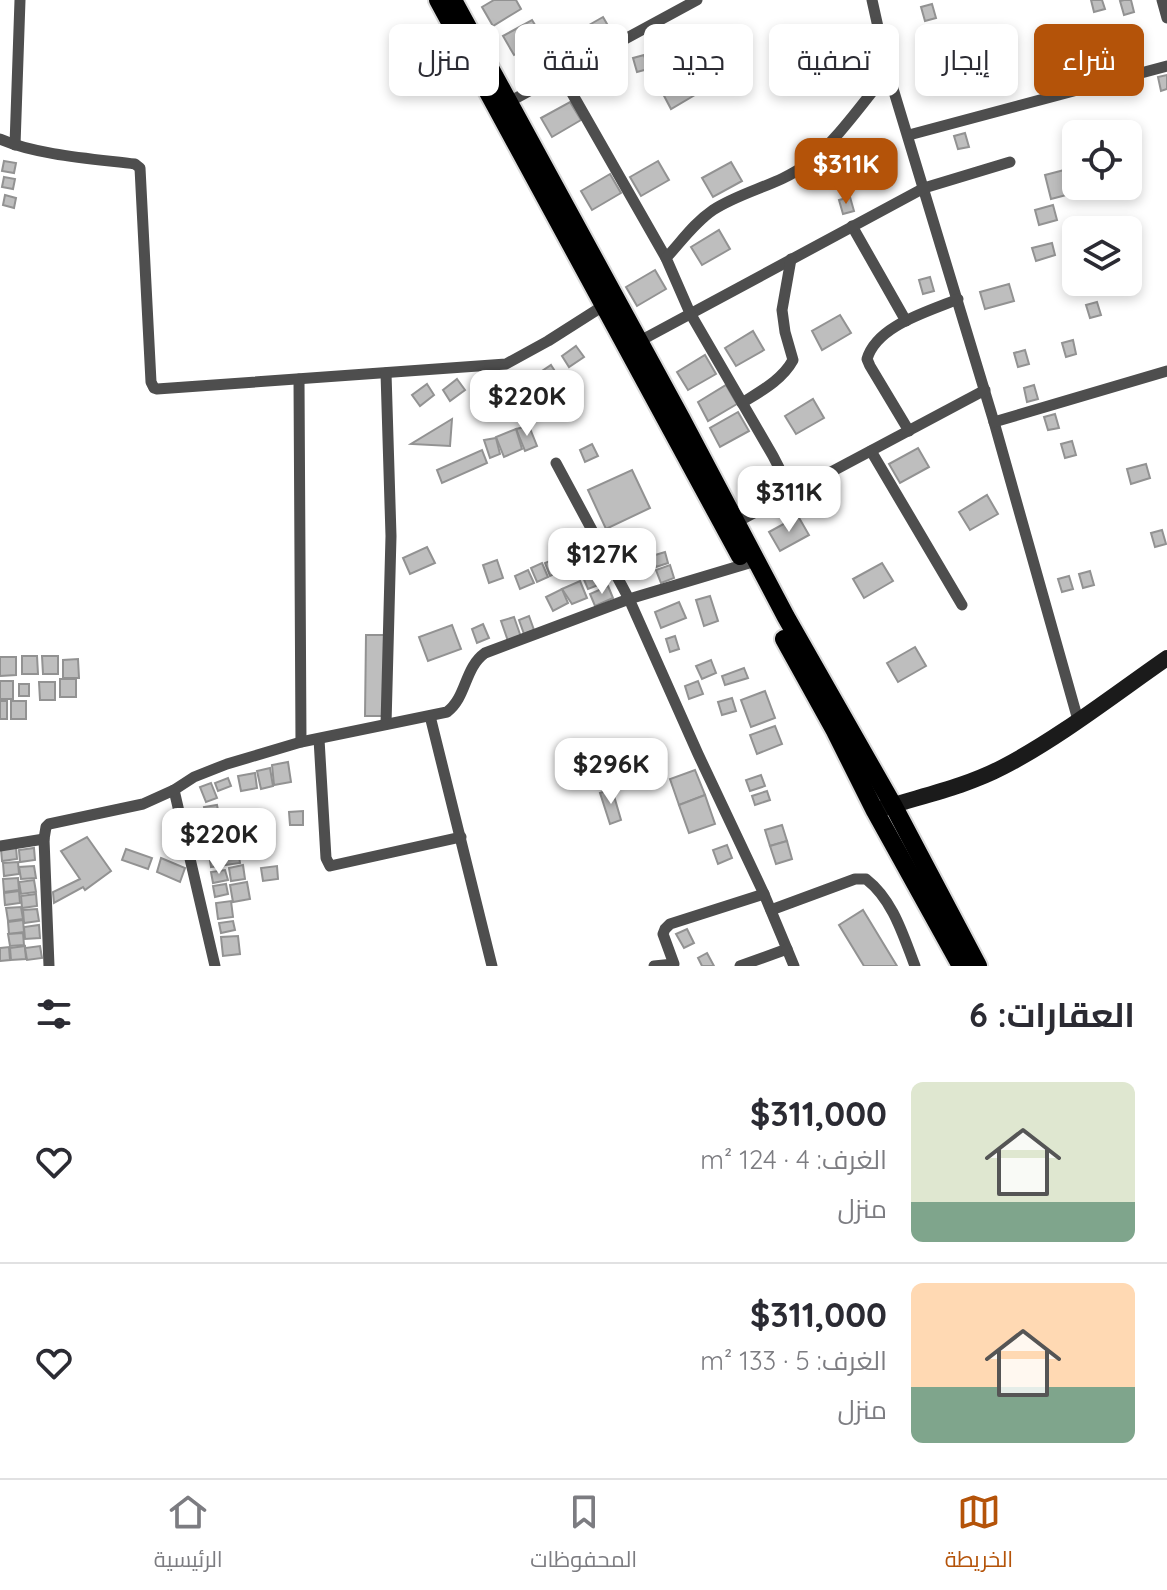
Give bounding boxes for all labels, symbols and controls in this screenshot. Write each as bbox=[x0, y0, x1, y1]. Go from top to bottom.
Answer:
chip: منزل bbox=[389, 24, 499, 96]
chip: شقة bbox=[515, 24, 628, 96]
chip: جديد bbox=[644, 24, 753, 96]
chip: تصفية bbox=[769, 24, 899, 96]
chip: إيجار bbox=[915, 24, 1018, 96]
chip: شراء bbox=[1034, 24, 1144, 96]
map controls bbox=[1062, 120, 1142, 296]
button: locate bbox=[1062, 120, 1142, 200]
pin: $311K bbox=[790, 138, 902, 206]
text: $311K bbox=[813, 147, 879, 180]
button: layers bbox=[1062, 216, 1142, 296]
pin: $220K bbox=[471, 370, 583, 438]
text: $220K bbox=[488, 379, 566, 412]
pin: $311K bbox=[733, 466, 845, 534]
text: $311K bbox=[756, 475, 822, 508]
pin: $127K bbox=[546, 528, 658, 596]
text: $127K bbox=[566, 537, 638, 570]
pin: $296K bbox=[555, 738, 667, 806]
text: $296K bbox=[573, 747, 649, 780]
pin: $220K bbox=[163, 808, 275, 876]
text: $220K bbox=[180, 817, 258, 850]
icon: filters bbox=[32, 992, 76, 1036]
text: العقارات: 6 bbox=[969, 993, 1135, 1036]
text: $311,000 bbox=[750, 1092, 887, 1135]
icon: home bbox=[975, 1114, 1071, 1210]
icon: heart bbox=[32, 1140, 76, 1184]
text: الغرف: 4 · 124 m² bbox=[700, 1143, 887, 1176]
text: منزل bbox=[838, 1192, 887, 1225]
text: $311,000 bbox=[750, 1293, 887, 1336]
icon: home bbox=[975, 1315, 1071, 1411]
icon: heart bbox=[32, 1341, 76, 1385]
text: الغرف: 5 · 133 m² bbox=[700, 1344, 887, 1377]
text: منزل bbox=[838, 1393, 887, 1426]
tab: الرئيسية bbox=[154, 1490, 223, 1580]
tab: المحفوظات bbox=[530, 1490, 637, 1580]
tab: الخريطة bbox=[945, 1490, 1013, 1580]

